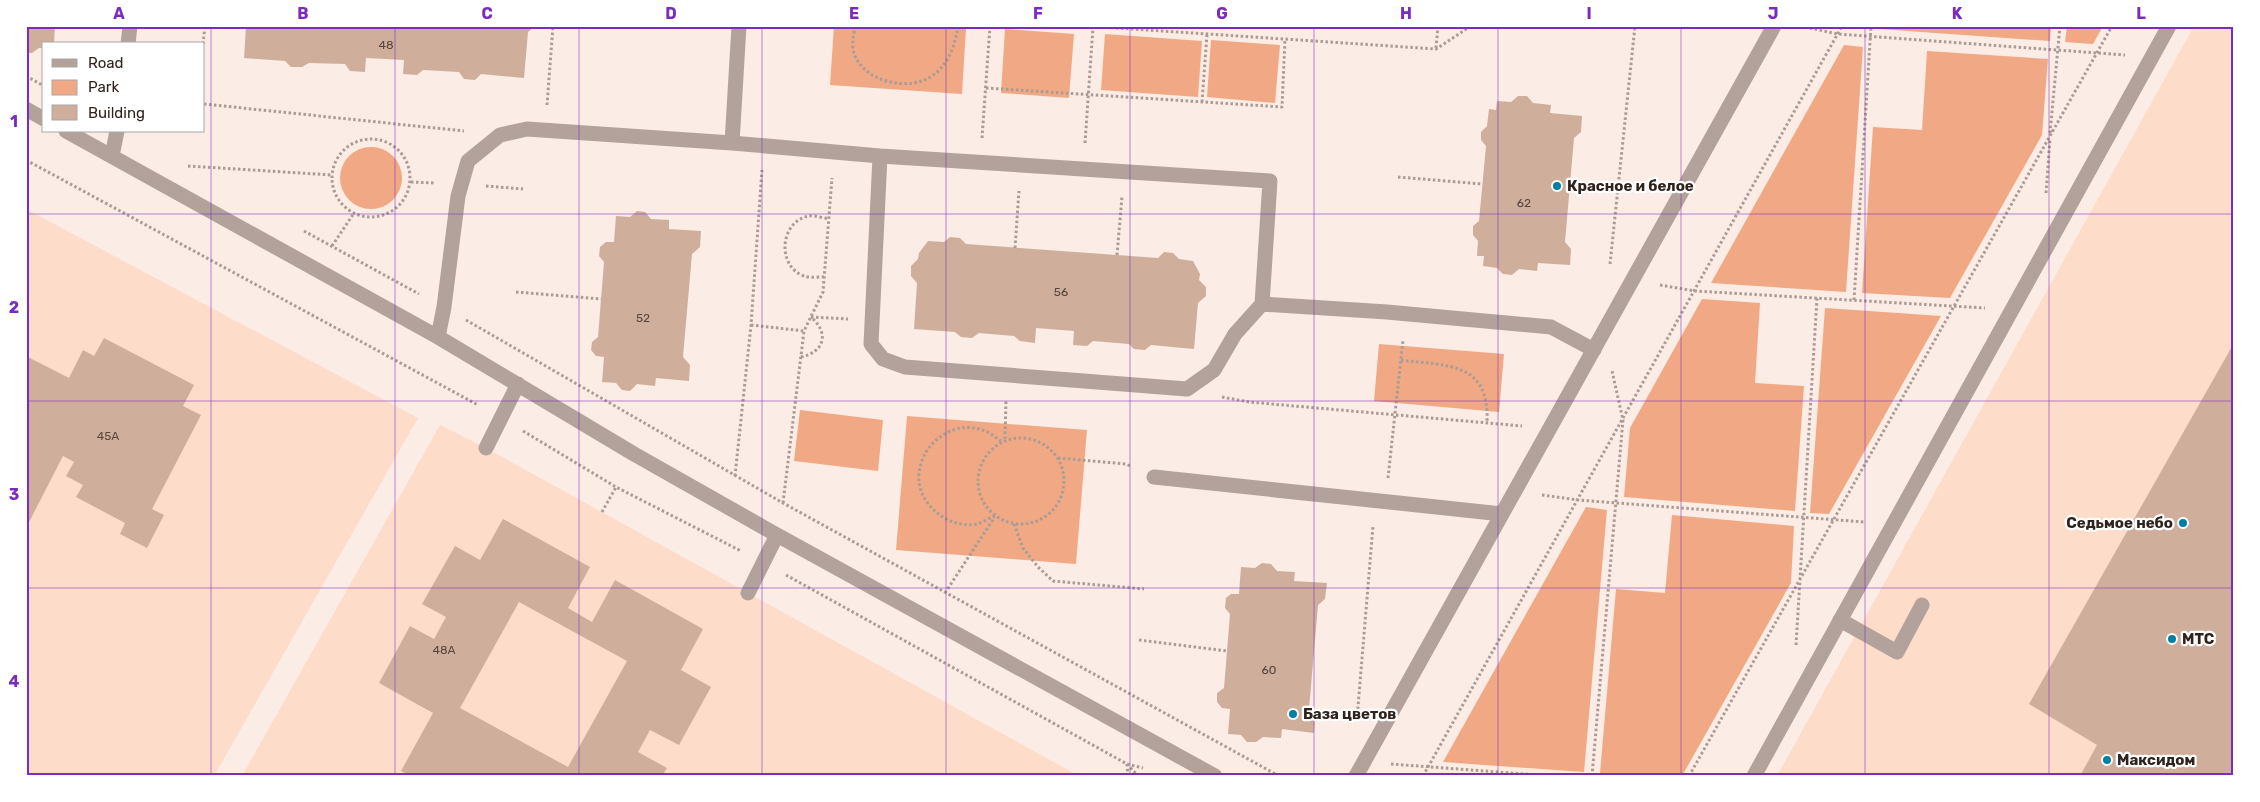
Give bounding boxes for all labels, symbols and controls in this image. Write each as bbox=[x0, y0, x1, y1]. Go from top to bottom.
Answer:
text: A bbox=[113, 4, 125, 23]
text: B bbox=[297, 4, 309, 23]
text: C bbox=[481, 4, 493, 23]
text: D bbox=[665, 4, 677, 23]
text: E bbox=[849, 4, 859, 23]
text: F bbox=[1033, 4, 1043, 23]
text: G bbox=[1216, 4, 1228, 23]
text: H bbox=[1400, 4, 1412, 23]
text: I bbox=[1586, 4, 1592, 23]
text: J bbox=[1768, 4, 1778, 23]
text: K bbox=[1952, 4, 1963, 23]
text: L bbox=[2136, 4, 2146, 23]
house number: 48 bbox=[378, 38, 394, 52]
legend bbox=[42, 42, 205, 132]
text: Road bbox=[88, 54, 124, 72]
text: Park bbox=[88, 78, 119, 96]
text: Building bbox=[88, 104, 145, 122]
text: 1 bbox=[10, 112, 18, 131]
place label: Красное и белое bbox=[1567, 177, 1694, 195]
marker: Красное и белое bbox=[1551, 180, 1563, 192]
house number: 62 bbox=[1517, 196, 1531, 210]
house number: 56 bbox=[1054, 285, 1068, 299]
text: 2 bbox=[9, 298, 19, 317]
house number: 52 bbox=[636, 311, 650, 325]
house number: 45А bbox=[97, 429, 119, 443]
text: 3 bbox=[9, 485, 19, 504]
place label: Седьмое небо bbox=[2066, 514, 2173, 532]
marker: Седьмое небо bbox=[2177, 517, 2189, 529]
place label: МТС bbox=[2182, 630, 2215, 648]
marker: МТС bbox=[2166, 633, 2178, 645]
house number: 48А bbox=[432, 643, 456, 657]
house number: 60 bbox=[1262, 663, 1276, 677]
text: 4 bbox=[9, 672, 20, 691]
place label: База цветов bbox=[1303, 705, 1396, 723]
marker: База цветов bbox=[1287, 708, 1299, 720]
place label: Максидом bbox=[2117, 751, 2195, 769]
marker: Максидом bbox=[2101, 754, 2113, 766]

